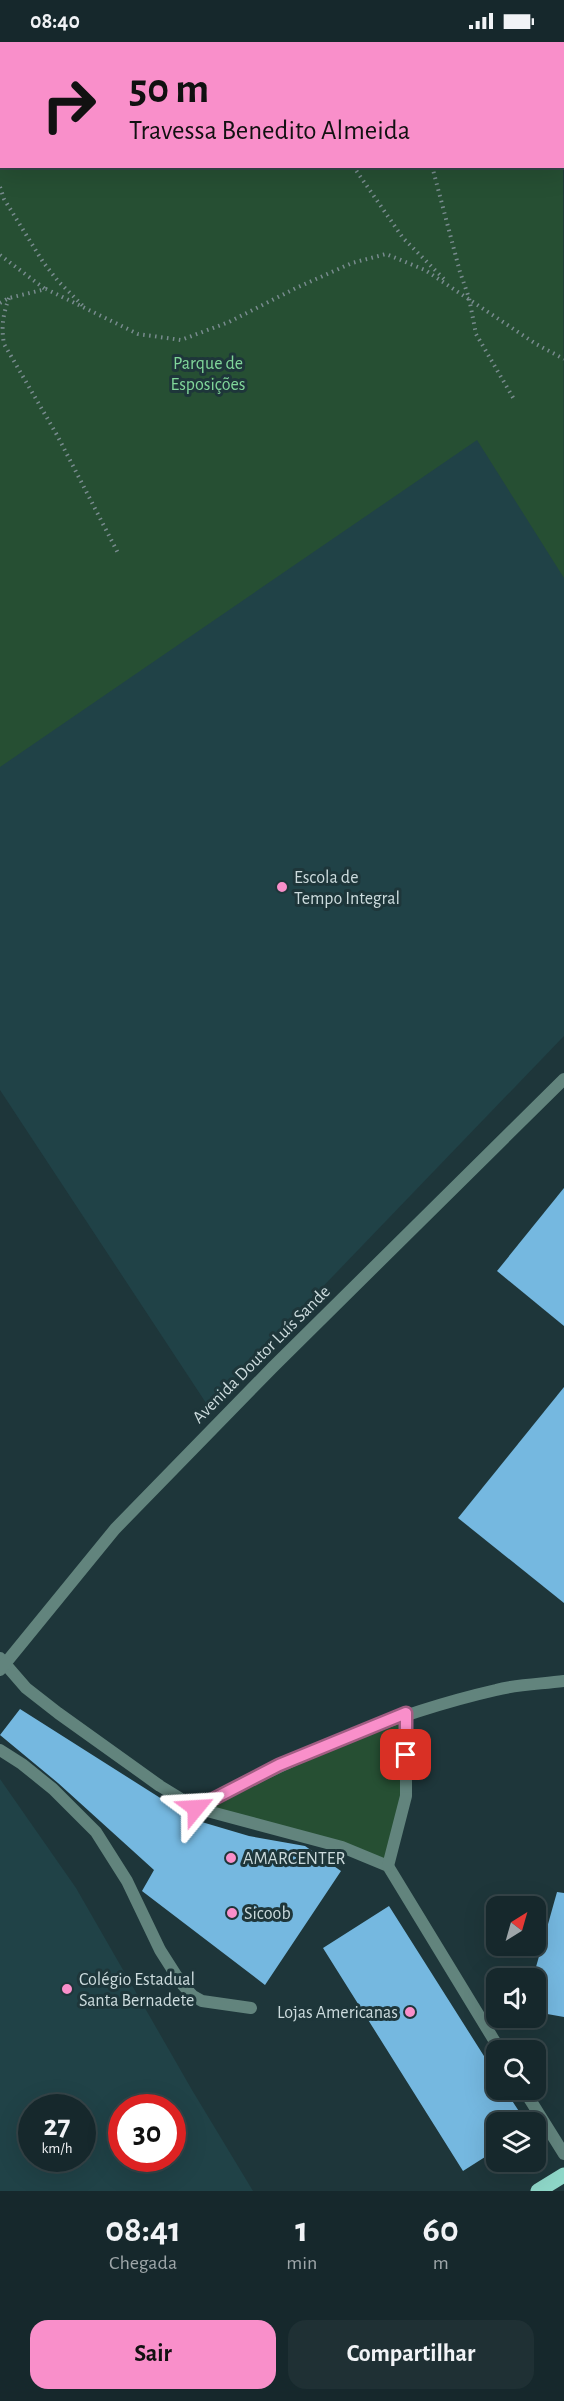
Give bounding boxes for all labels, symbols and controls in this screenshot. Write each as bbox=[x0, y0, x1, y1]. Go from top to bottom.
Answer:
text: 08:40 bbox=[30, 10, 80, 32]
icon: right bbox=[30, 66, 108, 144]
text: 50 m bbox=[129, 68, 209, 110]
text: Travessa Benedito Almeida bbox=[129, 117, 410, 144]
park label: Parque de Esposições bbox=[170, 355, 246, 394]
place label: Escola de Tempo Integral bbox=[294, 869, 400, 908]
marker: Escola de Tempo Integral bbox=[275, 880, 289, 894]
street label: Avenida Doutor Luís Sande bbox=[189, 1282, 334, 1427]
pin bbox=[380, 1729, 431, 1780]
icon: arrive bbox=[389, 1738, 422, 1771]
position arrow bbox=[164, 1776, 228, 1840]
place label: AMARCENTER bbox=[243, 1850, 345, 1868]
marker: AMARCENTER bbox=[224, 1851, 238, 1865]
north arrow bbox=[486, 1896, 546, 1956]
map controls bbox=[486, 1896, 546, 2172]
place label: Sicoob bbox=[244, 1905, 291, 1923]
marker: Sicoob bbox=[225, 1906, 239, 1920]
button: sound bbox=[486, 1968, 546, 2028]
place label: Colégio Estadual Santa Bernadete bbox=[79, 1971, 195, 2010]
marker: Colégio Estadual Santa Bernadete bbox=[60, 1982, 74, 1996]
place label: Lojas Americanas bbox=[277, 2004, 398, 2022]
marker: Lojas Americanas bbox=[403, 2005, 417, 2019]
button: search bbox=[486, 2040, 546, 2100]
speed limit sign: 30 bbox=[108, 2094, 186, 2172]
text: 27 bbox=[43, 2111, 71, 2141]
button: layers bbox=[486, 2112, 546, 2172]
text: km/h bbox=[42, 2141, 72, 2156]
text: 08:41 bbox=[105, 2212, 181, 2248]
text: 1 bbox=[295, 2212, 308, 2248]
text: 60 bbox=[423, 2212, 459, 2248]
text: Chegada bbox=[109, 2253, 177, 2273]
text: min bbox=[286, 2253, 317, 2273]
text: m bbox=[433, 2253, 449, 2273]
button: Sair bbox=[30, 2320, 276, 2389]
button: Compartilhar bbox=[288, 2320, 534, 2389]

